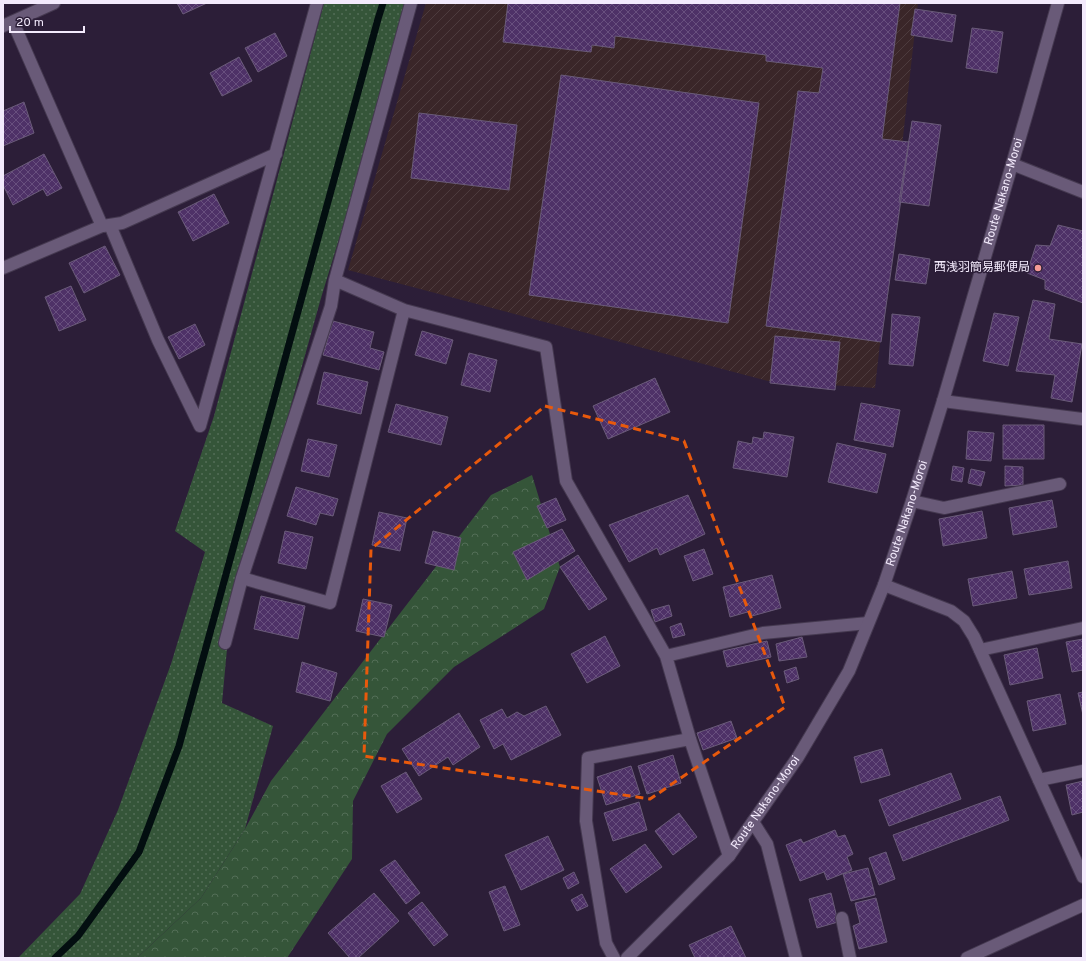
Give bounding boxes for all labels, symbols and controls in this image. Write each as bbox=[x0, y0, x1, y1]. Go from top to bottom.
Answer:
scale bar bbox=[10, 8, 84, 34]
text: 20 m bbox=[16, 15, 44, 31]
street label: Route Nakano-Moroi bbox=[981, 136, 1027, 247]
place label: 西浅羽簡易郵便局 bbox=[934, 260, 1030, 276]
marker: 西浅羽簡易郵便局 bbox=[1033, 263, 1043, 273]
street label: Route Nakano-Moroi bbox=[883, 458, 932, 569]
street label: Route Nakano-Moroi bbox=[728, 753, 804, 853]

